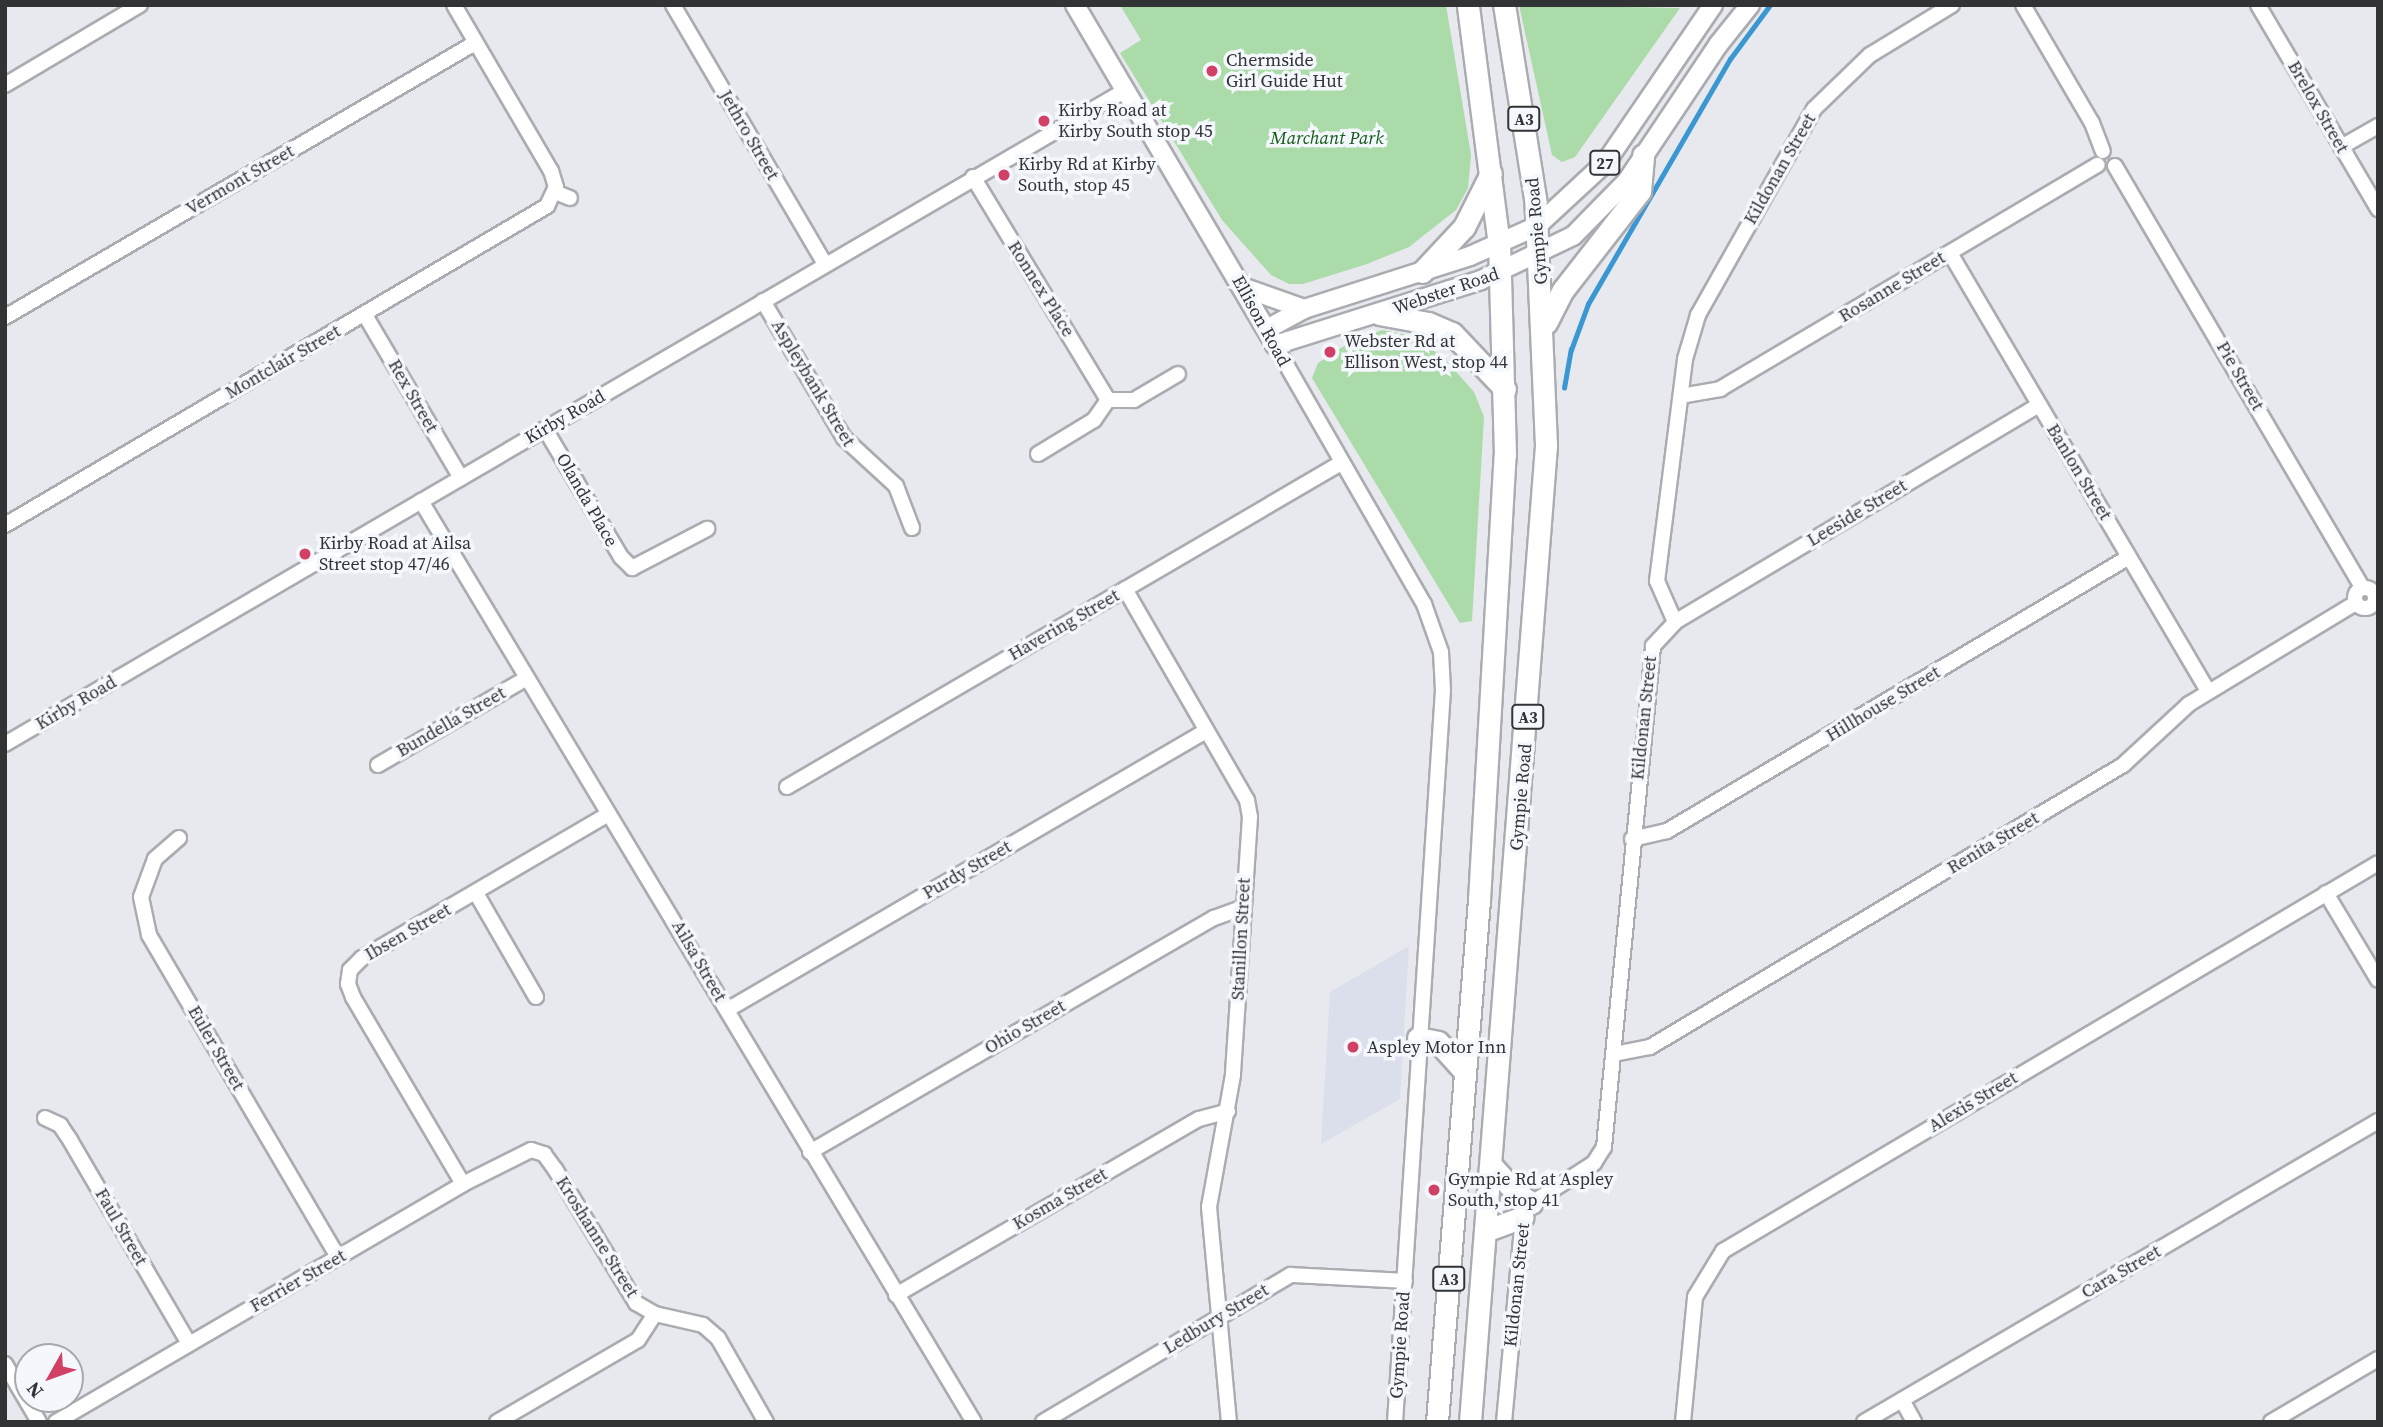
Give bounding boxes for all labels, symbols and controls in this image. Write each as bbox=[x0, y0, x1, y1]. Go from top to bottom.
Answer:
place label: Chermside Girl Guide Hut bbox=[1226, 50, 1342, 92]
street label: Brelox Street bbox=[2283, 57, 2353, 157]
marker: Chermside Girl Guide Hut bbox=[1204, 63, 1220, 79]
street label: Jethro Street bbox=[715, 86, 783, 184]
place label: Kirby Road at Kirby South stop 45 bbox=[1058, 100, 1213, 142]
road number: A3 bbox=[1506, 106, 1542, 132]
street label: Kildonan Street bbox=[1740, 110, 1820, 228]
marker: Kirby Road at Kirby South stop 45 bbox=[1036, 113, 1052, 129]
park label: Marchant Park bbox=[1270, 127, 1384, 149]
street label: Vermont Street bbox=[182, 140, 298, 220]
road number: 27 bbox=[1589, 150, 1621, 176]
place label: Kirby Rd at Kirby South, stop 45 bbox=[1018, 154, 1156, 196]
marker: Kirby Rd at Kirby South, stop 45 bbox=[996, 167, 1012, 183]
street label: Gympie Road bbox=[1522, 177, 1552, 285]
street label: Ronnex Place bbox=[1003, 237, 1079, 341]
street label: Rosanne Street bbox=[1835, 247, 1949, 327]
street label: Webster Road bbox=[1390, 263, 1502, 319]
street label: Ellison Road bbox=[1227, 272, 1295, 370]
street label: Aspleybank Street bbox=[767, 316, 859, 450]
street label: Montclair Street bbox=[222, 320, 344, 404]
place label: Webster Rd at Ellison West, stop 44 bbox=[1344, 331, 1508, 374]
street label: Pie Street bbox=[2212, 338, 2268, 414]
marker: Webster Rd at Ellison West, stop 44 bbox=[1322, 344, 1338, 360]
street label: Rex Street bbox=[383, 356, 443, 436]
street label: Kirby Road bbox=[521, 385, 609, 449]
street label: Banlon Street bbox=[2042, 420, 2116, 524]
street label: Olanda Place bbox=[552, 449, 622, 551]
street label: Leeside Street bbox=[1803, 475, 1911, 551]
place label: Kirby Road at Ailsa Street stop 47/46 bbox=[319, 533, 471, 576]
marker: Kirby Road at Ailsa Street stop 47/46 bbox=[297, 546, 313, 562]
street label: Havering Street bbox=[1005, 585, 1123, 665]
street label: Kildonan Street bbox=[1627, 655, 1661, 781]
street label: Hillhouse Street bbox=[1822, 662, 1944, 746]
street label: Kirby Road bbox=[32, 671, 120, 735]
street label: Bundella Street bbox=[393, 682, 509, 762]
road number: A3 bbox=[1510, 704, 1546, 730]
street label: Gympie Road bbox=[1506, 743, 1536, 851]
street label: Renita Street bbox=[1943, 807, 2043, 879]
street label: Purdy Street bbox=[919, 836, 1015, 904]
street label: Stanillon Street bbox=[1227, 877, 1255, 1001]
street label: Ibsen Street bbox=[361, 899, 455, 965]
street label: Ailsa Street bbox=[667, 916, 731, 1006]
street label: Ohio Street bbox=[981, 995, 1069, 1059]
street label: Euler Street bbox=[183, 1002, 249, 1094]
place label: Aspley Motor Inn bbox=[1367, 1036, 1506, 1058]
marker: Aspley Motor Inn bbox=[1345, 1039, 1361, 1055]
street label: Alexis Street bbox=[1925, 1067, 2021, 1137]
street label: Kosma Street bbox=[1009, 1163, 1111, 1235]
place label: Gympie Rd at Aspley South, stop 41 bbox=[1448, 1169, 1613, 1212]
street label: Kroshanne Street bbox=[551, 1173, 643, 1301]
marker: Gympie Rd at Aspley South, stop 41 bbox=[1426, 1182, 1442, 1198]
street label: Faul Street bbox=[90, 1185, 152, 1269]
street label: Kildonan Street bbox=[1500, 1222, 1534, 1348]
street label: Cara Street bbox=[2078, 1241, 2164, 1303]
street label: Ferrier Street bbox=[246, 1245, 350, 1317]
road number: A3 bbox=[1432, 1266, 1466, 1292]
street label: Ledbury Street bbox=[1160, 1279, 1272, 1359]
street label: Gympie Road bbox=[1385, 1291, 1415, 1399]
north arrow bbox=[14, 1343, 84, 1413]
text: N bbox=[20, 1377, 49, 1404]

